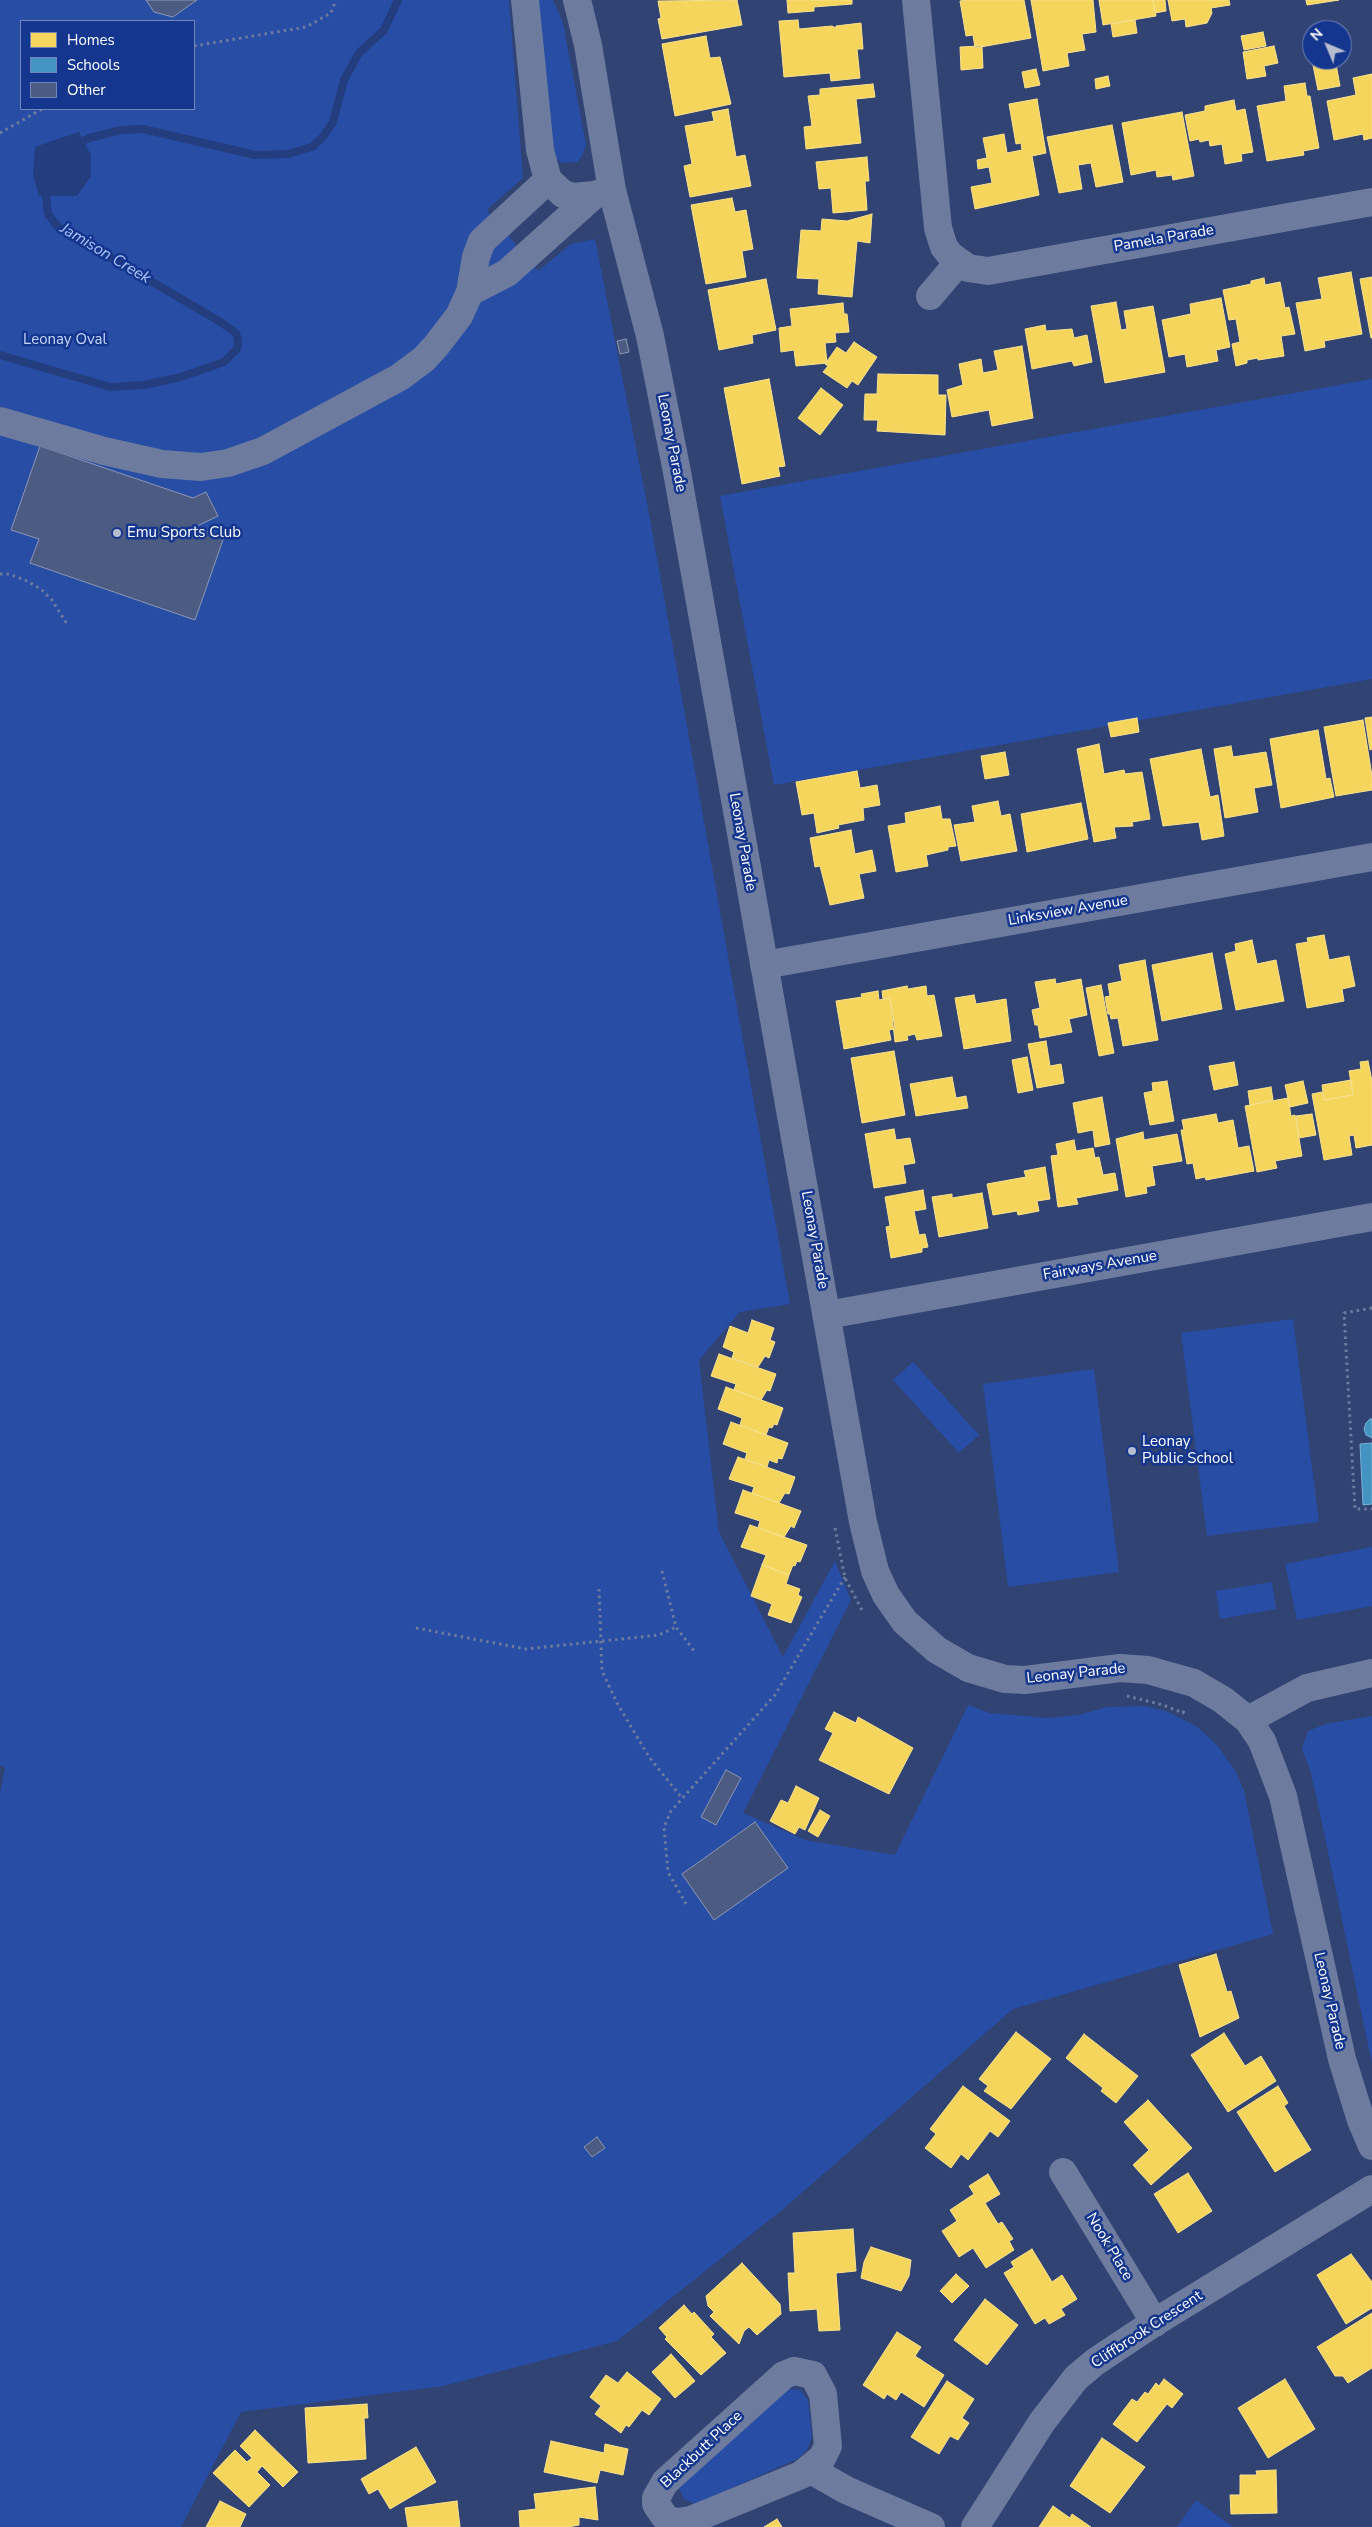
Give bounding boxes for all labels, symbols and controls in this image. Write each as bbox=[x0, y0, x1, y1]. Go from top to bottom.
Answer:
legend bbox=[20, 20, 195, 110]
north arrow bbox=[1302, 20, 1352, 70]
text: N bbox=[1306, 24, 1327, 45]
text: Homes bbox=[67, 30, 115, 50]
text: Schools bbox=[67, 55, 120, 75]
text: Other bbox=[67, 80, 106, 100]
water label: Jamison Creek bbox=[56, 219, 154, 289]
street label: Pamela Parade bbox=[1113, 221, 1215, 257]
park label: Leonay Oval bbox=[23, 331, 107, 349]
street label: Leonay Parade bbox=[653, 392, 689, 494]
place label: Emu Sports Club bbox=[127, 524, 241, 542]
marker: Emu Sports Club bbox=[111, 527, 123, 539]
street label: Leonay Parade bbox=[725, 791, 759, 893]
street label: Linksview Avenue bbox=[1007, 892, 1129, 930]
street label: Leonay Parade bbox=[797, 1189, 831, 1291]
street label: Fairways Avenue bbox=[1042, 1247, 1158, 1285]
place label: Leonay Public School bbox=[1142, 1433, 1233, 1468]
marker: Leonay Public School bbox=[1126, 1445, 1138, 1457]
street label: Leonay Parade bbox=[1026, 1660, 1126, 1688]
street label: Leonay Parade bbox=[1309, 1951, 1349, 2051]
street label: Nook Place bbox=[1082, 2210, 1136, 2284]
street label: Cliffbrook Crescent bbox=[1088, 2287, 1206, 2373]
street label: Blackbutt Place bbox=[657, 2408, 747, 2492]

